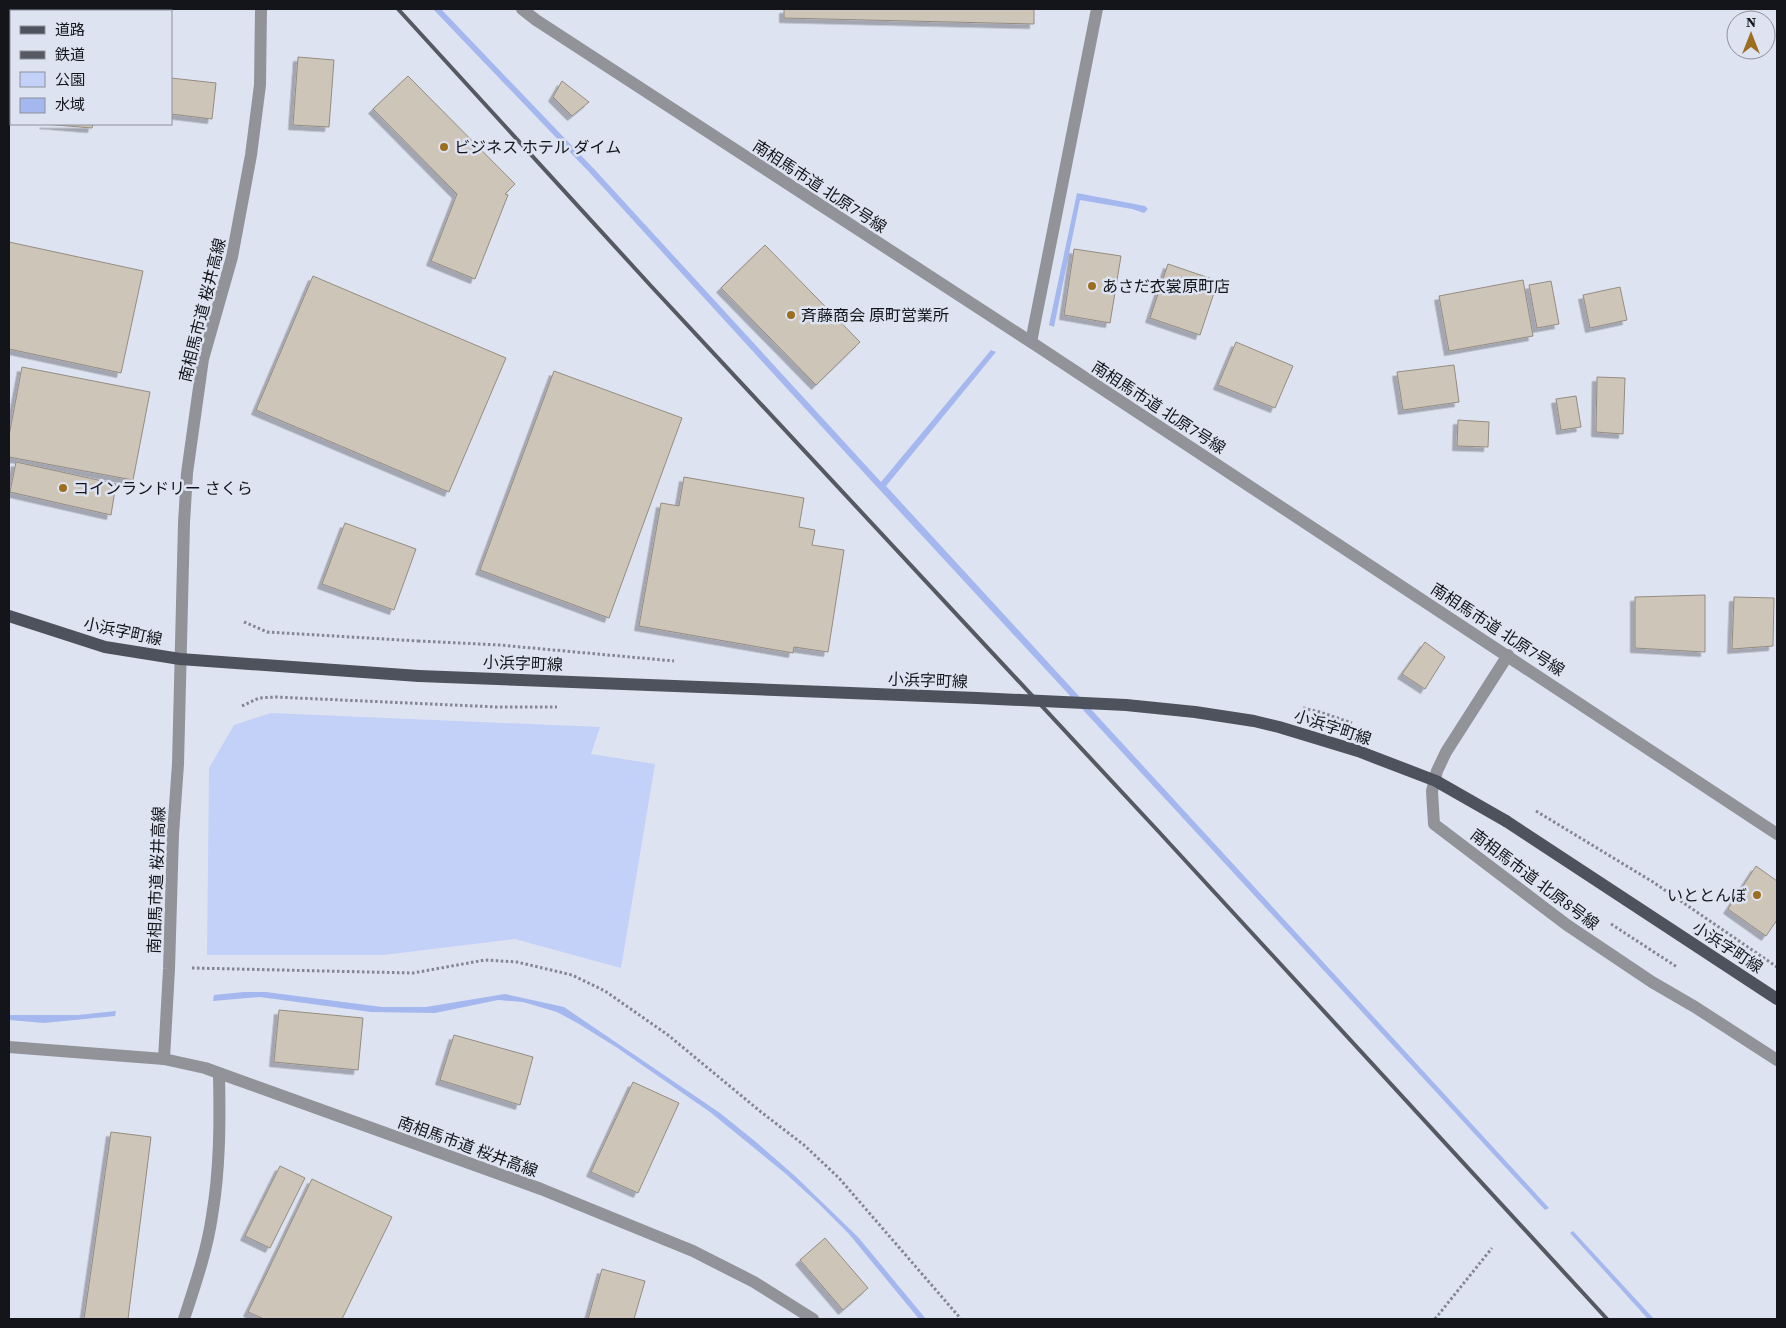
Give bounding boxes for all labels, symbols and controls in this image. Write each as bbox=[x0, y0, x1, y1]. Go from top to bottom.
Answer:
legend bbox=[10, 10, 172, 125]
north arrow bbox=[1726, 10, 1776, 60]
text: N bbox=[1746, 12, 1756, 32]
text: 道路 bbox=[55, 19, 85, 40]
text: 鉄道 bbox=[55, 44, 85, 65]
text: 公園 bbox=[55, 69, 85, 90]
text: 水域 bbox=[55, 94, 85, 115]
street label: 南相馬市道 北原7号線 bbox=[749, 134, 891, 238]
place label: ビジネス ホテル ダイム bbox=[454, 136, 621, 158]
marker: ビジネス ホテル ダイム bbox=[438, 141, 450, 153]
street label: 南相馬市道 桜井高線 bbox=[173, 236, 231, 384]
place label: あさだ衣裳原町店 bbox=[1102, 275, 1230, 297]
marker: あさだ衣裳原町店 bbox=[1086, 280, 1098, 292]
place label: 斉藤商会 原町営業所 bbox=[801, 304, 949, 326]
marker: 斉藤商会 原町営業所 bbox=[785, 309, 797, 321]
street label: 南相馬市道 北原7号線 bbox=[1088, 355, 1230, 459]
place label: コインランドリー さくら bbox=[73, 477, 253, 499]
marker: コインランドリー さくら bbox=[57, 482, 69, 494]
street label: 南相馬市道 北原7号線 bbox=[1427, 577, 1569, 681]
street label: 小浜字町線 bbox=[82, 612, 164, 650]
street label: 小浜字町線 bbox=[483, 651, 563, 675]
street label: 小浜字町線 bbox=[888, 668, 968, 692]
street label: 小浜字町線 bbox=[1292, 704, 1374, 750]
street label: 南相馬市道 桜井高線 bbox=[142, 806, 170, 954]
street label: 南相馬市道 北原8号線 bbox=[1466, 823, 1604, 935]
place label: いととんぼ bbox=[1667, 884, 1747, 906]
marker: いととんぼ bbox=[1751, 889, 1763, 901]
street label: 小浜字町線 bbox=[1688, 916, 1768, 978]
street label: 南相馬市道 桜井高線 bbox=[395, 1110, 541, 1182]

